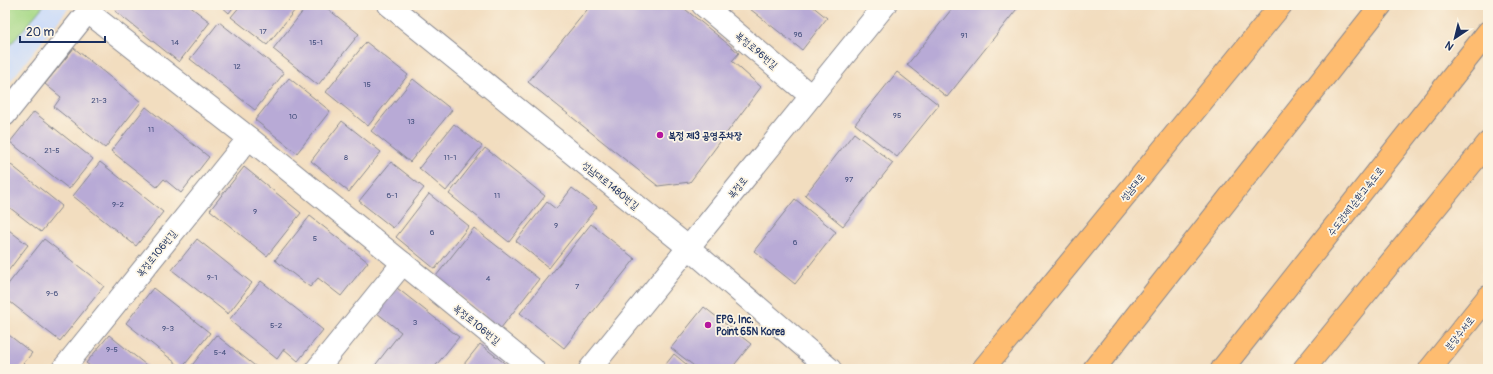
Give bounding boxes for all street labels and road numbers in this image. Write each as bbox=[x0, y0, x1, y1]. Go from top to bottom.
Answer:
street label: 복정로96번길 bbox=[733, 30, 780, 72]
street label: 성남대로1480번길 bbox=[579, 159, 641, 212]
street label: 수도권제1순환고속도로 bbox=[1325, 165, 1386, 239]
street label: 성남대로 bbox=[1118, 171, 1148, 204]
street label: 복정로 bbox=[726, 174, 750, 201]
street label: 복정로106번길 bbox=[134, 228, 179, 279]
street label: 복정로106번길 bbox=[451, 302, 502, 347]
street label: 분당수서로 bbox=[1442, 314, 1477, 353]

